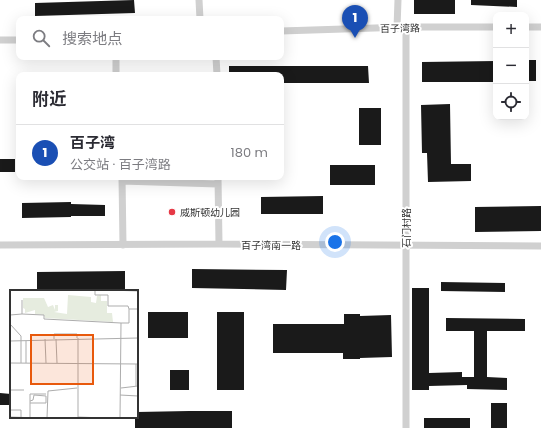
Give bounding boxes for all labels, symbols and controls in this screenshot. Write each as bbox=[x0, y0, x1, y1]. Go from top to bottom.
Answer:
pin: 1 bbox=[342, 5, 368, 38]
map controls bbox=[493, 12, 529, 120]
button: + bbox=[493, 12, 529, 48]
search box bbox=[16, 16, 284, 60]
street label: 百子湾路 bbox=[380, 21, 420, 36]
icon: search bbox=[30, 27, 52, 49]
text: 搜索地点 bbox=[62, 28, 122, 49]
button: − bbox=[493, 48, 529, 84]
button: locate bbox=[493, 84, 529, 120]
text: 附近 bbox=[32, 87, 66, 111]
text: 百子湾 bbox=[70, 132, 115, 153]
text: 1 bbox=[43, 143, 47, 162]
text: 180 m bbox=[231, 143, 268, 162]
text: 公交站 · 百子湾路 bbox=[70, 155, 171, 174]
place label: 威斯顿幼儿园 bbox=[180, 205, 240, 220]
marker: 威斯顿幼儿园 bbox=[167, 207, 177, 217]
street label: 石门村路 bbox=[399, 208, 414, 248]
your location bbox=[325, 232, 345, 252]
street label: 百子湾南一路 bbox=[241, 238, 301, 253]
inset map bbox=[10, 290, 138, 418]

